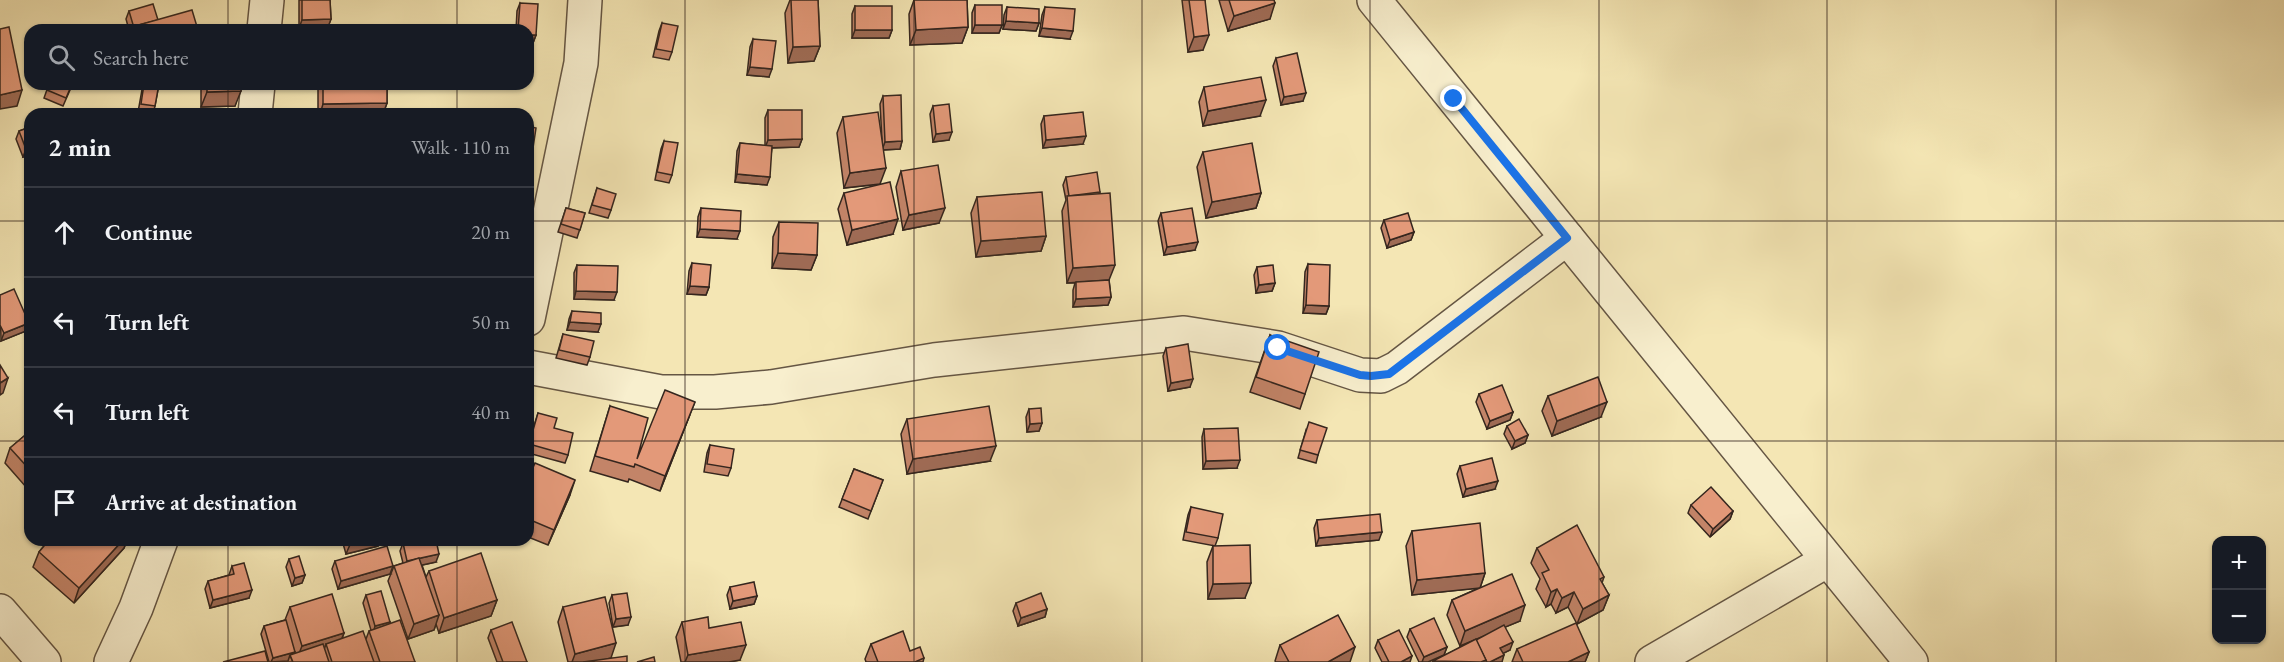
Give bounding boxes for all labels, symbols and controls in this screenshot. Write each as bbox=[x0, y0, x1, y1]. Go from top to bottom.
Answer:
search box bbox=[24, 24, 534, 90]
icon: search bbox=[45, 41, 78, 74]
text: Search here bbox=[93, 43, 188, 72]
route end bbox=[1440, 85, 1466, 111]
text: 2 min bbox=[48, 130, 111, 164]
text: Walk · 110 m bbox=[411, 134, 510, 160]
icon: ahead bbox=[48, 216, 81, 249]
text: Continue bbox=[105, 218, 192, 247]
text: 20 m bbox=[471, 219, 510, 245]
icon: left bbox=[48, 306, 81, 339]
text: Turn left bbox=[105, 308, 189, 337]
text: 50 m bbox=[471, 309, 510, 335]
route start bbox=[1264, 334, 1290, 360]
icon: left bbox=[48, 396, 81, 429]
text: Turn left bbox=[105, 398, 189, 427]
text: 40 m bbox=[471, 399, 510, 425]
icon: arrive bbox=[48, 486, 81, 519]
text: Arrive at destination bbox=[105, 488, 297, 517]
map controls bbox=[2212, 536, 2266, 644]
button: + bbox=[2212, 536, 2266, 590]
button: − bbox=[2212, 590, 2266, 644]

